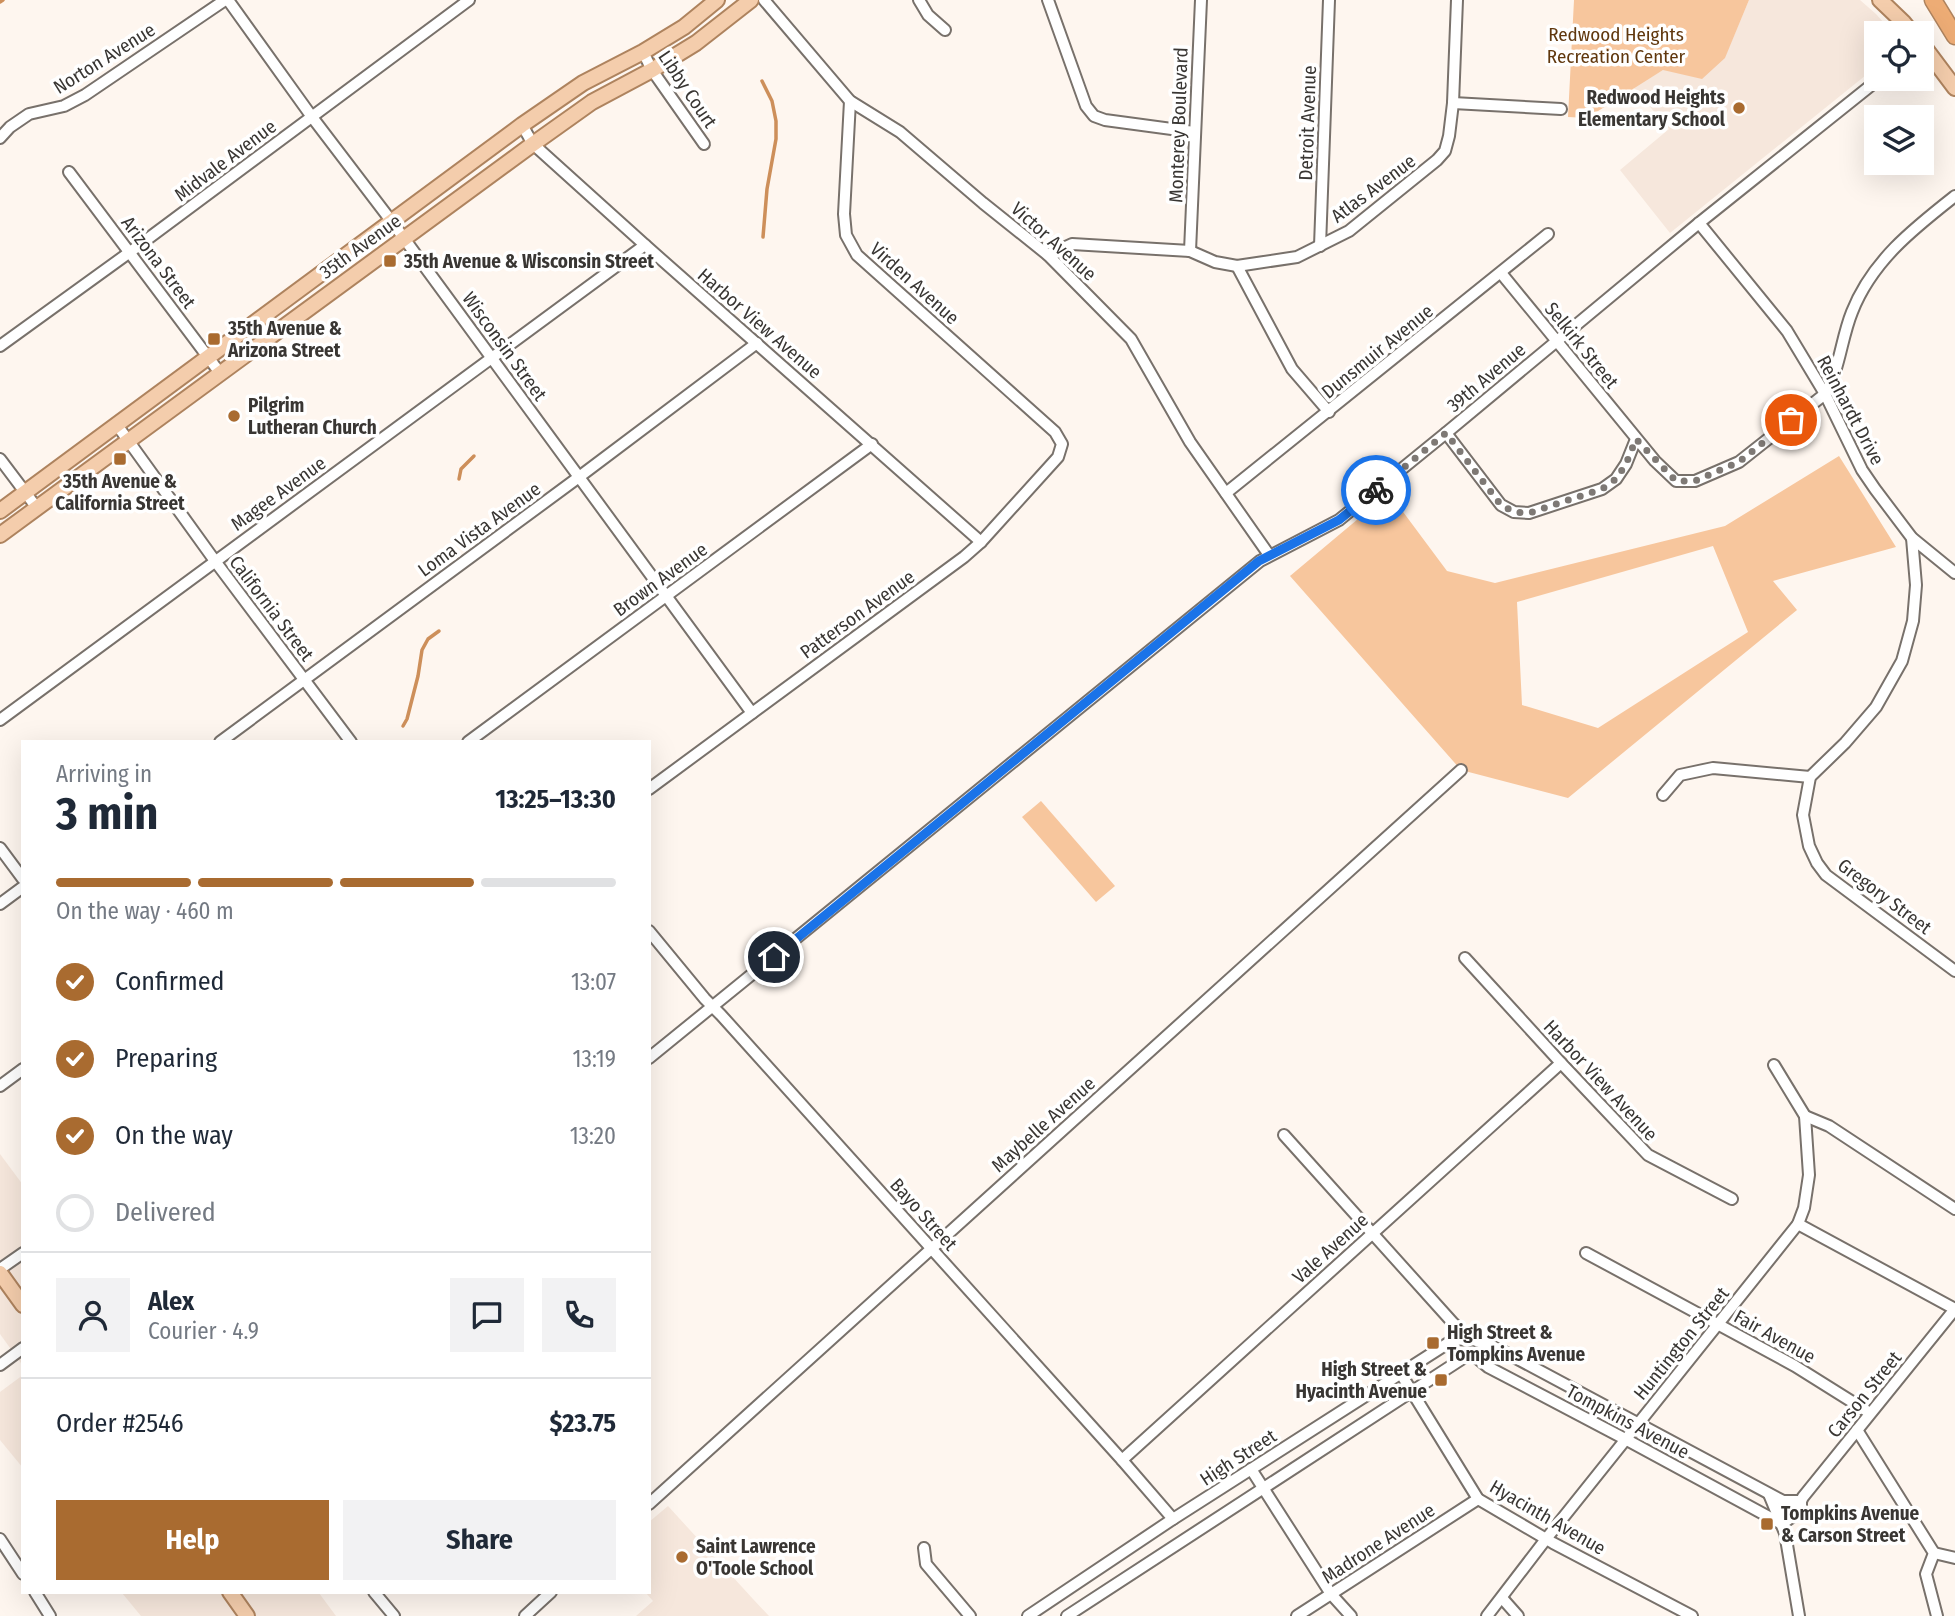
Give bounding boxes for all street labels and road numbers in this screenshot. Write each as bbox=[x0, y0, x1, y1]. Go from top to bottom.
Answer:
street label: Norton Avenue bbox=[49, 18, 159, 99]
street label: Libby Court bbox=[653, 46, 722, 133]
street label: Monterey Boulevard bbox=[1164, 47, 1193, 203]
street label: Detroit Avenue bbox=[1294, 65, 1321, 181]
street label: Midvale Avenue bbox=[170, 115, 281, 206]
street label: Atlas Avenue bbox=[1327, 149, 1420, 228]
street label: Victor Avenue bbox=[1006, 197, 1101, 286]
street label: 35th Avenue bbox=[315, 209, 405, 284]
street label: Arizona Street bbox=[117, 212, 201, 313]
street label: Virden Avenue bbox=[865, 237, 964, 329]
street label: Harbor View Avenue bbox=[693, 263, 826, 383]
street label: Wisconsin Street bbox=[457, 287, 552, 406]
street label: Selkirk Street bbox=[1540, 298, 1624, 394]
street label: Dunsmuir Avenue bbox=[1317, 299, 1438, 403]
street label: 39th Avenue bbox=[1442, 338, 1530, 417]
street label: Reinhardt Drive bbox=[1812, 352, 1889, 469]
street label: Magee Avenue bbox=[226, 451, 330, 536]
street label: Loma Vista Avenue bbox=[414, 477, 545, 582]
street label: Brown Avenue bbox=[609, 538, 712, 621]
street label: California Street bbox=[225, 551, 319, 666]
street label: Patterson Avenue bbox=[796, 565, 919, 664]
street label: Gregory Street bbox=[1833, 854, 1937, 940]
street label: Harbor View Avenue bbox=[1539, 1015, 1662, 1145]
street label: Maybelle Avenue bbox=[987, 1072, 1100, 1177]
street label: Bayo Street bbox=[885, 1174, 962, 1256]
street label: Vale Avenue bbox=[1288, 1208, 1373, 1288]
street label: Huntington Street bbox=[1629, 1282, 1734, 1404]
street label: Fair Avenue bbox=[1730, 1305, 1819, 1368]
street label: Carson Street bbox=[1823, 1346, 1907, 1442]
street label: Tompkins Avenue bbox=[1562, 1379, 1693, 1463]
street label: High Street bbox=[1196, 1424, 1281, 1491]
street label: Hyacinth Avenue bbox=[1486, 1475, 1610, 1560]
street label: Madrone Avenue bbox=[1317, 1498, 1439, 1588]

